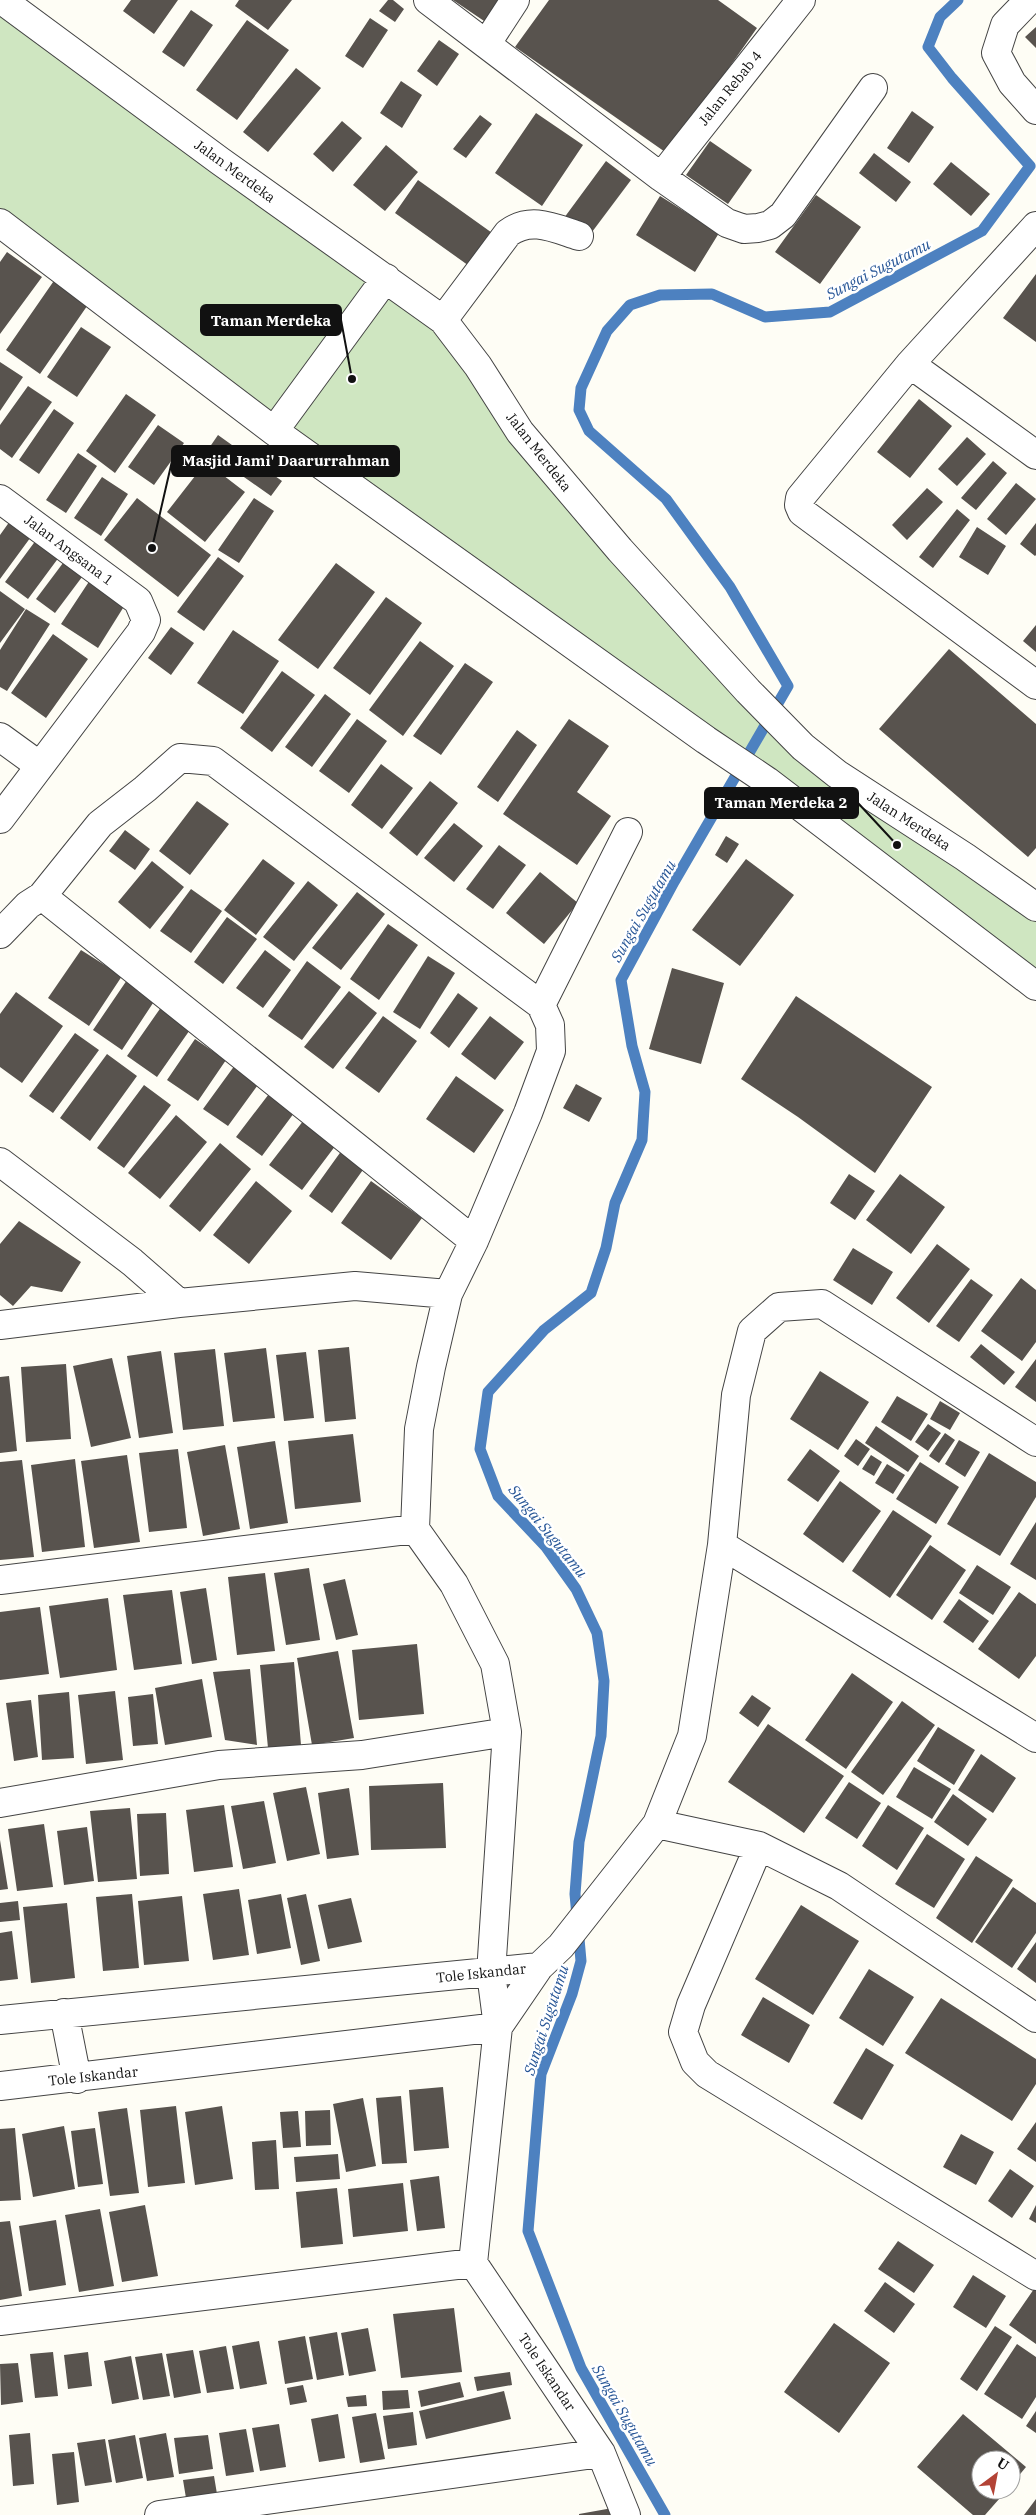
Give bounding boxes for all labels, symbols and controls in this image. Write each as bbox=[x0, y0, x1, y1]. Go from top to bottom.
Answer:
street label: Jalan Rebab 4 bbox=[694, 47, 766, 129]
street label: Jalan Merdeka bbox=[191, 136, 279, 207]
water label: Sungai Sugutamu bbox=[822, 234, 934, 304]
callout: Taman Merdeka bbox=[201, 305, 341, 335]
text: Taman Merdeka bbox=[211, 311, 332, 330]
street label: Jalan Merdeka bbox=[502, 409, 576, 496]
callout: Masjid Jami' Daarurrahman bbox=[172, 446, 399, 476]
text: Masjid Jami' Daarurrahman bbox=[182, 451, 390, 470]
street label: Jalan Angsana 1 bbox=[21, 511, 117, 589]
street label: Jalan Merdeka bbox=[864, 787, 954, 855]
callout: Taman Merdeka 2 bbox=[705, 788, 858, 818]
text: Taman Merdeka 2 bbox=[715, 793, 847, 812]
water label: Sungai Sugutamu bbox=[606, 856, 680, 966]
water label: Sungai Sugutamu bbox=[504, 1480, 592, 1582]
street label: Tole Iskandar bbox=[435, 1959, 528, 1987]
water label: Sungai Sugutamu bbox=[519, 1962, 573, 2078]
street label: Tole Iskandar bbox=[47, 2062, 140, 2090]
street label: Tole Iskandar bbox=[514, 2330, 580, 2415]
water label: Sungai Sugutamu bbox=[588, 2360, 662, 2470]
north arrow bbox=[971, 2450, 1021, 2500]
text: U bbox=[994, 2453, 1012, 2475]

